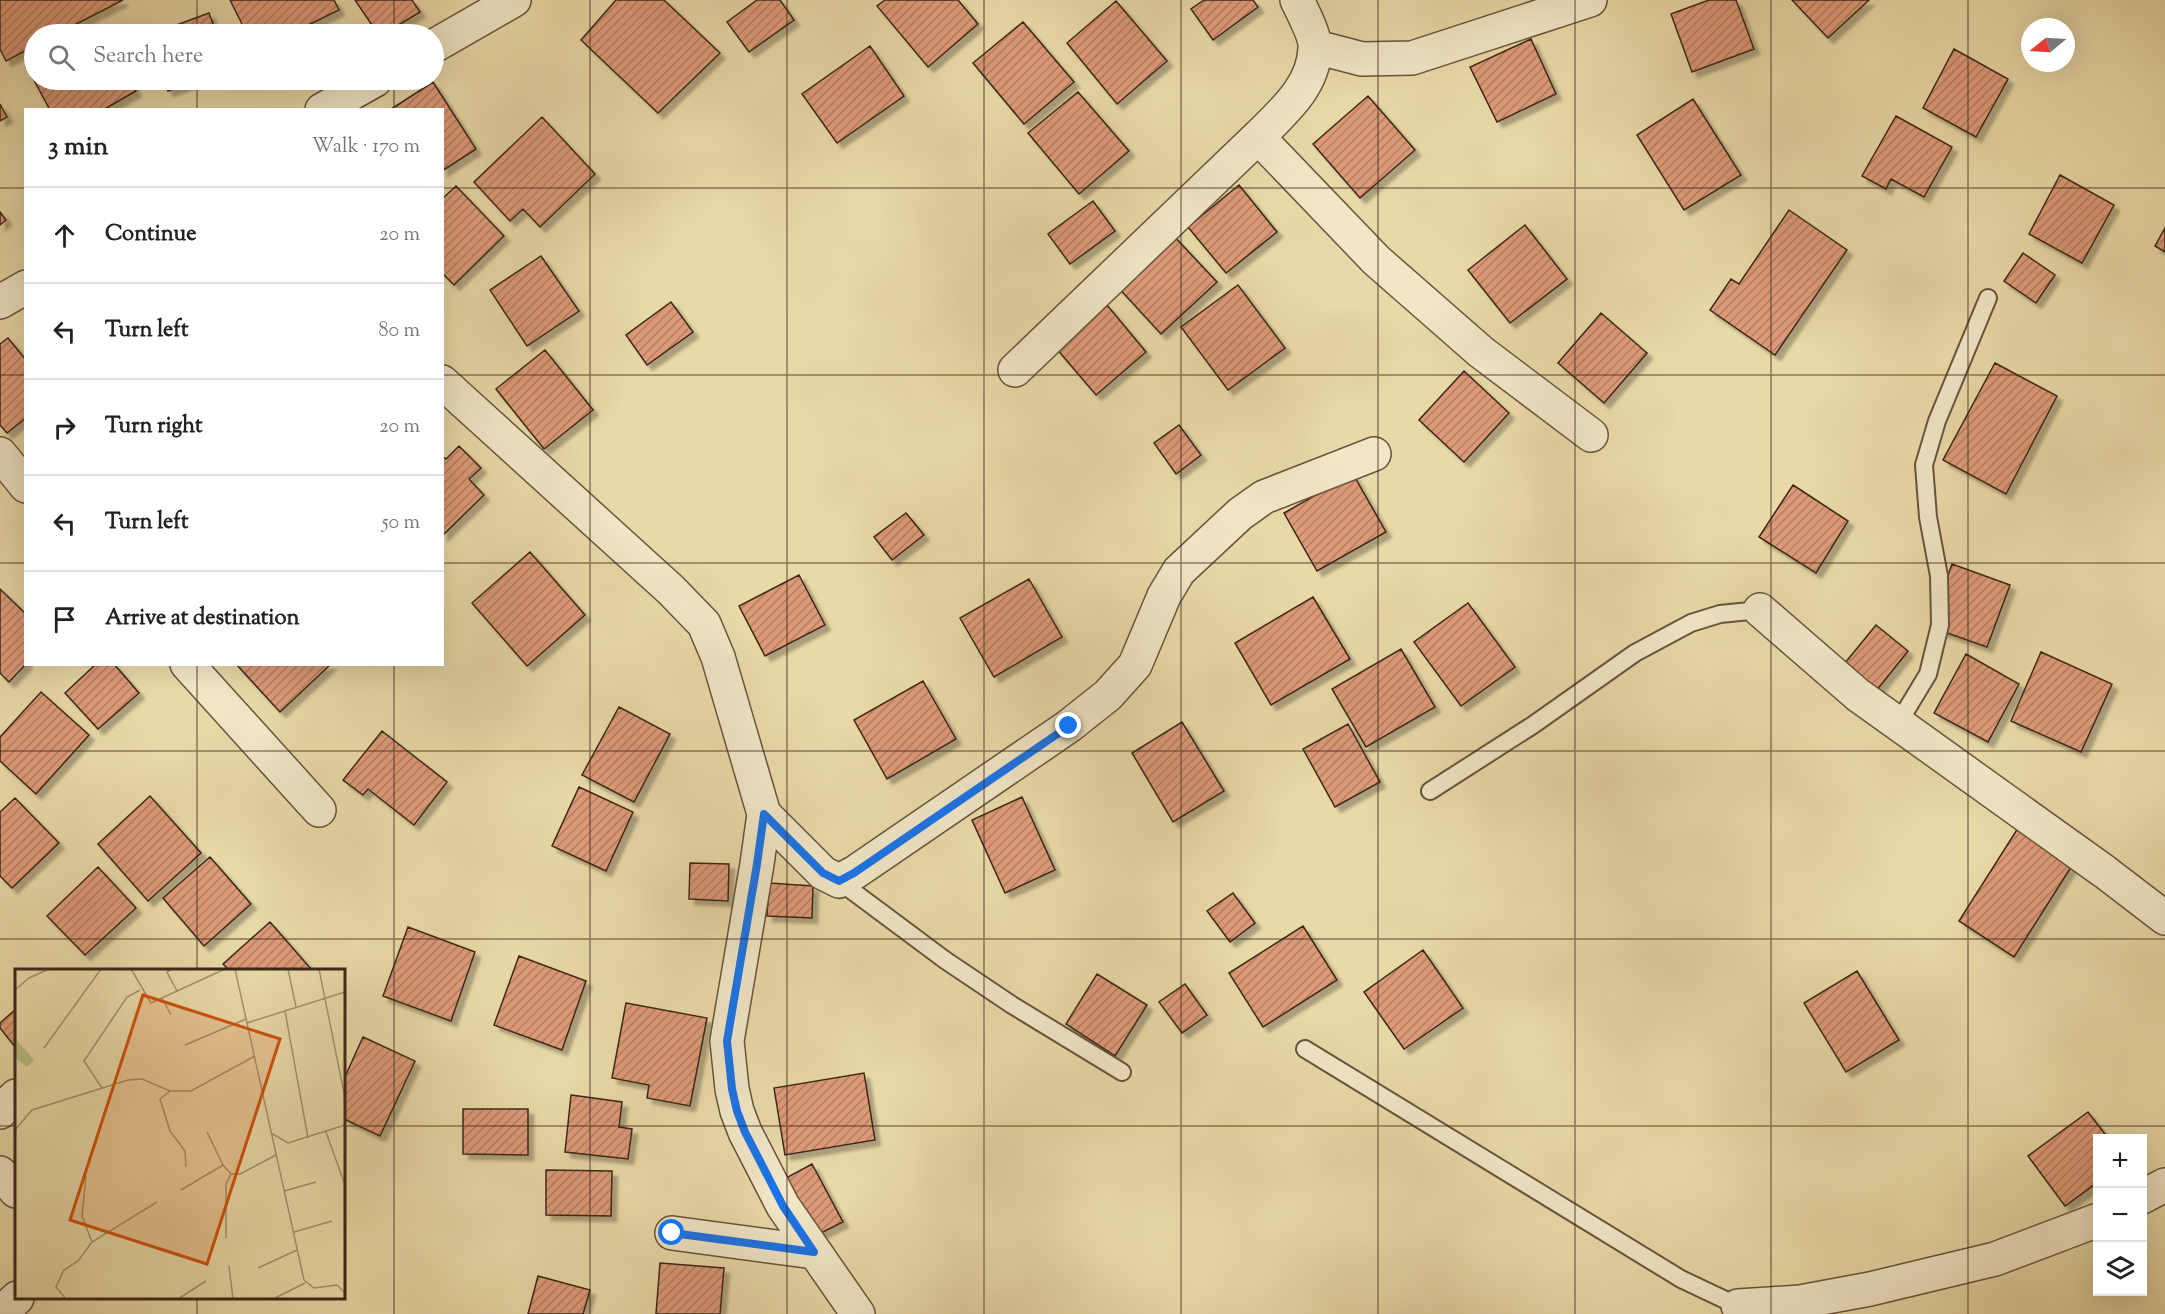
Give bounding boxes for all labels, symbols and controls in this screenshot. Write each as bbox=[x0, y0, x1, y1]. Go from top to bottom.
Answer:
north arrow bbox=[2021, 18, 2075, 72]
search box bbox=[24, 24, 444, 90]
icon: search bbox=[45, 41, 78, 74]
text: Search here bbox=[93, 41, 203, 73]
text: 3 min bbox=[48, 129, 108, 166]
text: Walk · 170 m bbox=[312, 133, 420, 162]
icon: ahead bbox=[48, 219, 81, 252]
text: Continue bbox=[105, 219, 196, 251]
text: 20 m bbox=[379, 221, 420, 250]
icon: left bbox=[48, 315, 81, 348]
text: Turn left bbox=[105, 315, 188, 347]
text: 80 m bbox=[379, 317, 420, 346]
icon: right bbox=[48, 411, 81, 444]
text: Turn right bbox=[105, 411, 202, 443]
text: 20 m bbox=[379, 413, 420, 442]
icon: left bbox=[48, 507, 81, 540]
text: Turn left bbox=[105, 507, 188, 539]
text: 50 m bbox=[382, 509, 420, 538]
icon: arrive bbox=[48, 603, 81, 636]
text: Arrive at destination bbox=[105, 603, 300, 635]
route end bbox=[1055, 712, 1081, 738]
inset map bbox=[15, 969, 345, 1299]
map controls bbox=[2093, 1134, 2147, 1296]
button: + bbox=[2093, 1134, 2147, 1188]
button: − bbox=[2093, 1188, 2147, 1242]
route start bbox=[658, 1219, 684, 1245]
button: layers bbox=[2093, 1242, 2147, 1296]

